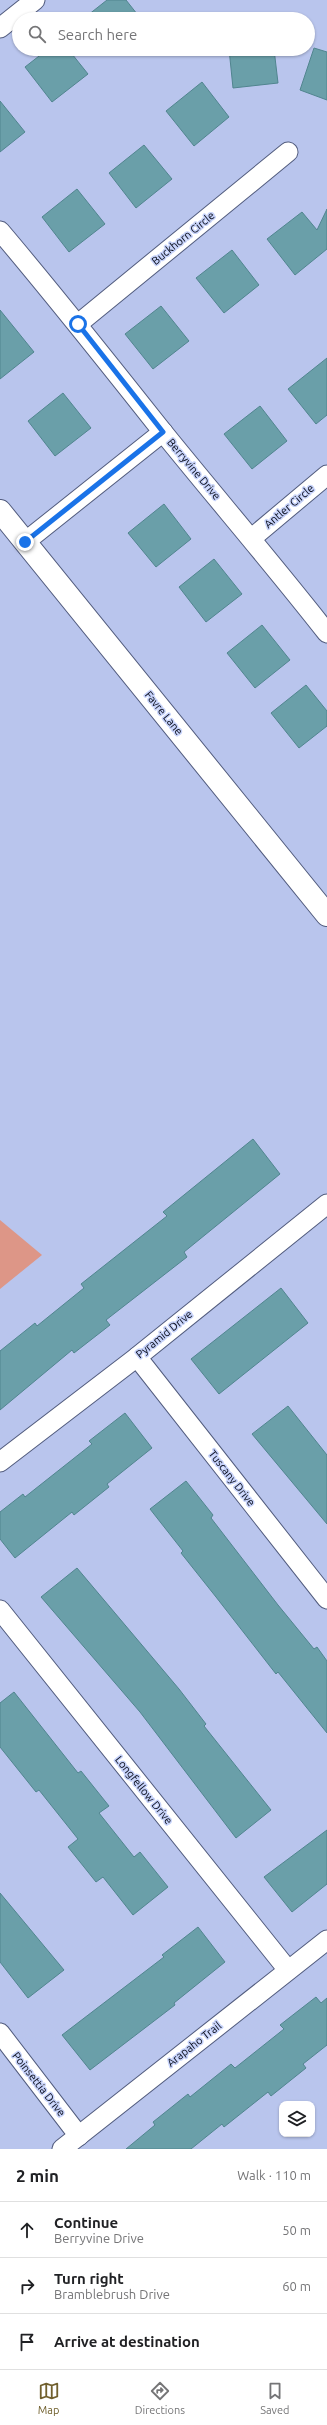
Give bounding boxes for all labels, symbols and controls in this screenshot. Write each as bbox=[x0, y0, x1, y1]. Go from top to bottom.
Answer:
search box bbox=[12, 12, 315, 56]
icon: search bbox=[26, 23, 48, 45]
text: Search here bbox=[58, 26, 137, 43]
street label: Buckhorn Circle bbox=[149, 209, 217, 267]
route start bbox=[69, 315, 87, 333]
street label: Berryvine Drive bbox=[165, 436, 223, 502]
street label: Antler Circle bbox=[262, 482, 316, 530]
route end bbox=[16, 533, 34, 551]
street label: Favre Lane bbox=[143, 689, 185, 737]
street label: Pyramid Drive bbox=[133, 1308, 195, 1360]
street label: Tuscany Drive bbox=[206, 1448, 258, 1508]
street label: Longfellow Drive bbox=[113, 1754, 175, 1826]
street label: Arapaho Trail bbox=[165, 2019, 224, 2069]
street label: Poinsettia Drive bbox=[10, 2049, 68, 2119]
map controls bbox=[279, 2101, 315, 2137]
button: layers bbox=[279, 2101, 315, 2137]
text: 2 min bbox=[16, 2166, 59, 2185]
text: Walk · 110 m bbox=[237, 2168, 311, 2182]
text: Continue bbox=[54, 2214, 118, 2231]
icon: ahead bbox=[16, 2219, 38, 2241]
text: 50 m bbox=[282, 2223, 311, 2237]
text: Berryvine Drive bbox=[54, 2231, 144, 2245]
text: Turn right bbox=[54, 2270, 124, 2287]
icon: right bbox=[16, 2275, 38, 2297]
text: 60 m bbox=[282, 2279, 311, 2293]
text: Bramblebrush Drive bbox=[54, 2287, 170, 2301]
icon: arrive bbox=[16, 2331, 38, 2353]
text: Arrive at destination bbox=[54, 2333, 200, 2350]
tab: Map bbox=[38, 2380, 60, 2416]
tab: Directions bbox=[135, 2380, 185, 2416]
tab: Saved bbox=[260, 2380, 289, 2416]

